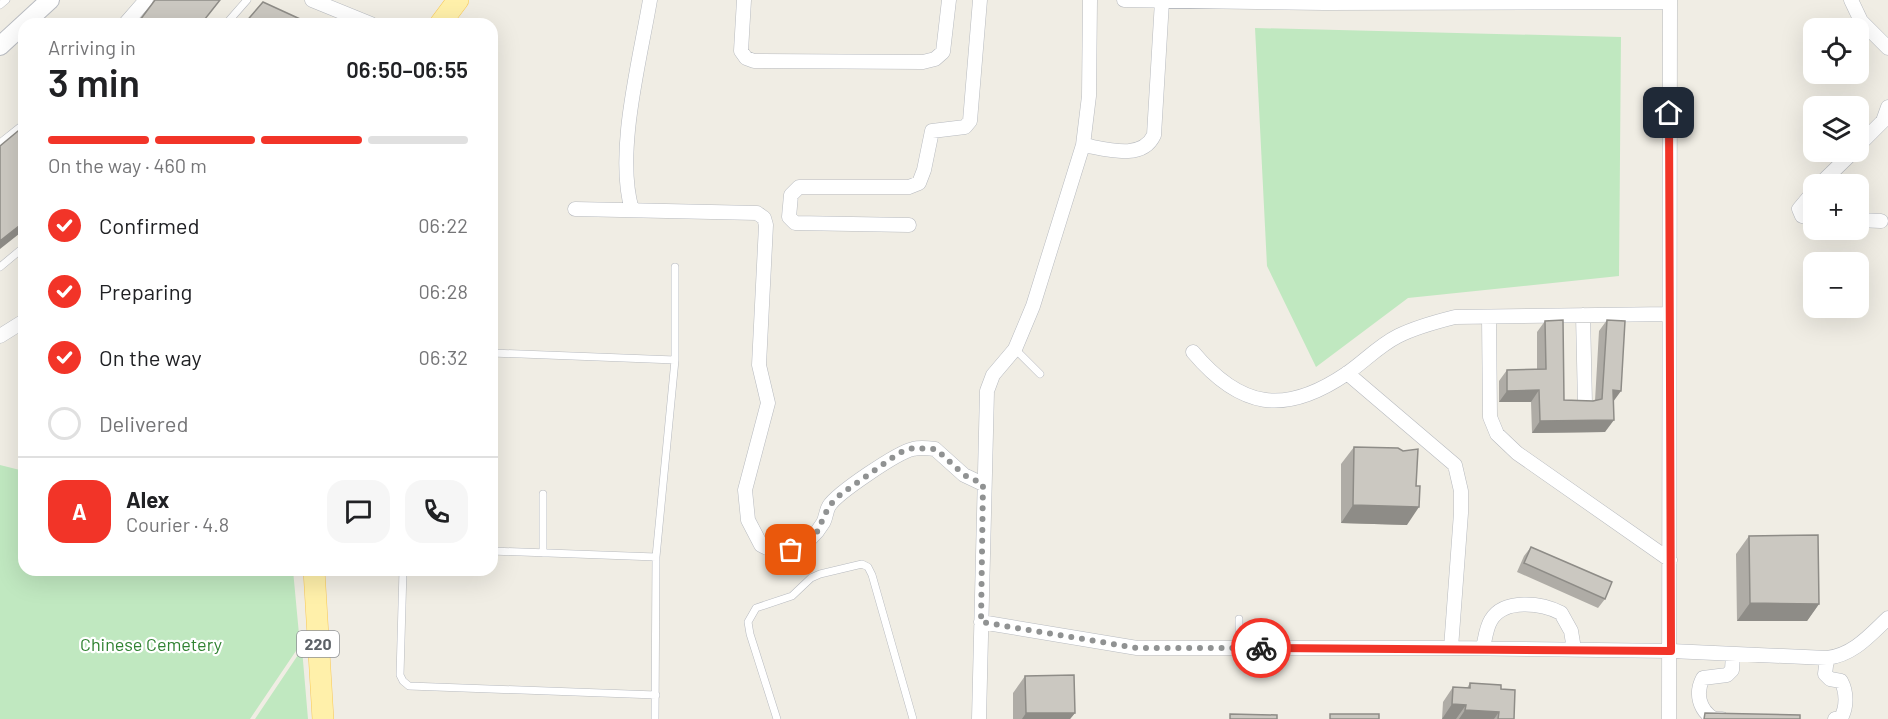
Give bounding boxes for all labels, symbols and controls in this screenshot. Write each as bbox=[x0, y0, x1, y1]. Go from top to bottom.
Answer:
map controls bbox=[1803, 18, 1869, 318]
button: locate bbox=[1803, 18, 1869, 84]
text: Arriving in bbox=[48, 35, 136, 59]
text: 06:50–06:55 bbox=[346, 56, 468, 82]
text: 3 min bbox=[48, 58, 140, 105]
pin bbox=[1643, 87, 1694, 138]
icon: home bbox=[1652, 96, 1685, 129]
button: layers bbox=[1803, 96, 1869, 162]
text: On the way · 460 m bbox=[48, 153, 207, 177]
button: + bbox=[1803, 174, 1869, 240]
icon: check bbox=[48, 209, 81, 242]
text: Confirmed bbox=[99, 212, 199, 238]
text: 06:22 bbox=[418, 213, 468, 237]
button: − bbox=[1803, 252, 1869, 318]
icon: check bbox=[48, 275, 81, 308]
text: Preparing bbox=[99, 278, 192, 304]
text: 06:28 bbox=[418, 279, 468, 303]
icon: check bbox=[48, 341, 81, 374]
text: On the way bbox=[99, 344, 202, 370]
text: 06:32 bbox=[419, 345, 468, 369]
text: Delivered bbox=[99, 410, 188, 436]
button: chat bbox=[327, 480, 390, 543]
button: phone bbox=[405, 480, 468, 543]
text: Alex bbox=[126, 486, 169, 512]
text: A bbox=[72, 498, 87, 524]
text: Courier · 4.8 bbox=[126, 512, 229, 536]
pin bbox=[765, 524, 816, 575]
icon: bag bbox=[774, 533, 807, 566]
courier bbox=[1231, 618, 1291, 678]
road number: 220 bbox=[297, 631, 339, 657]
icon: bike bbox=[1245, 632, 1278, 665]
park label: Chinese Cemetery bbox=[80, 633, 222, 655]

